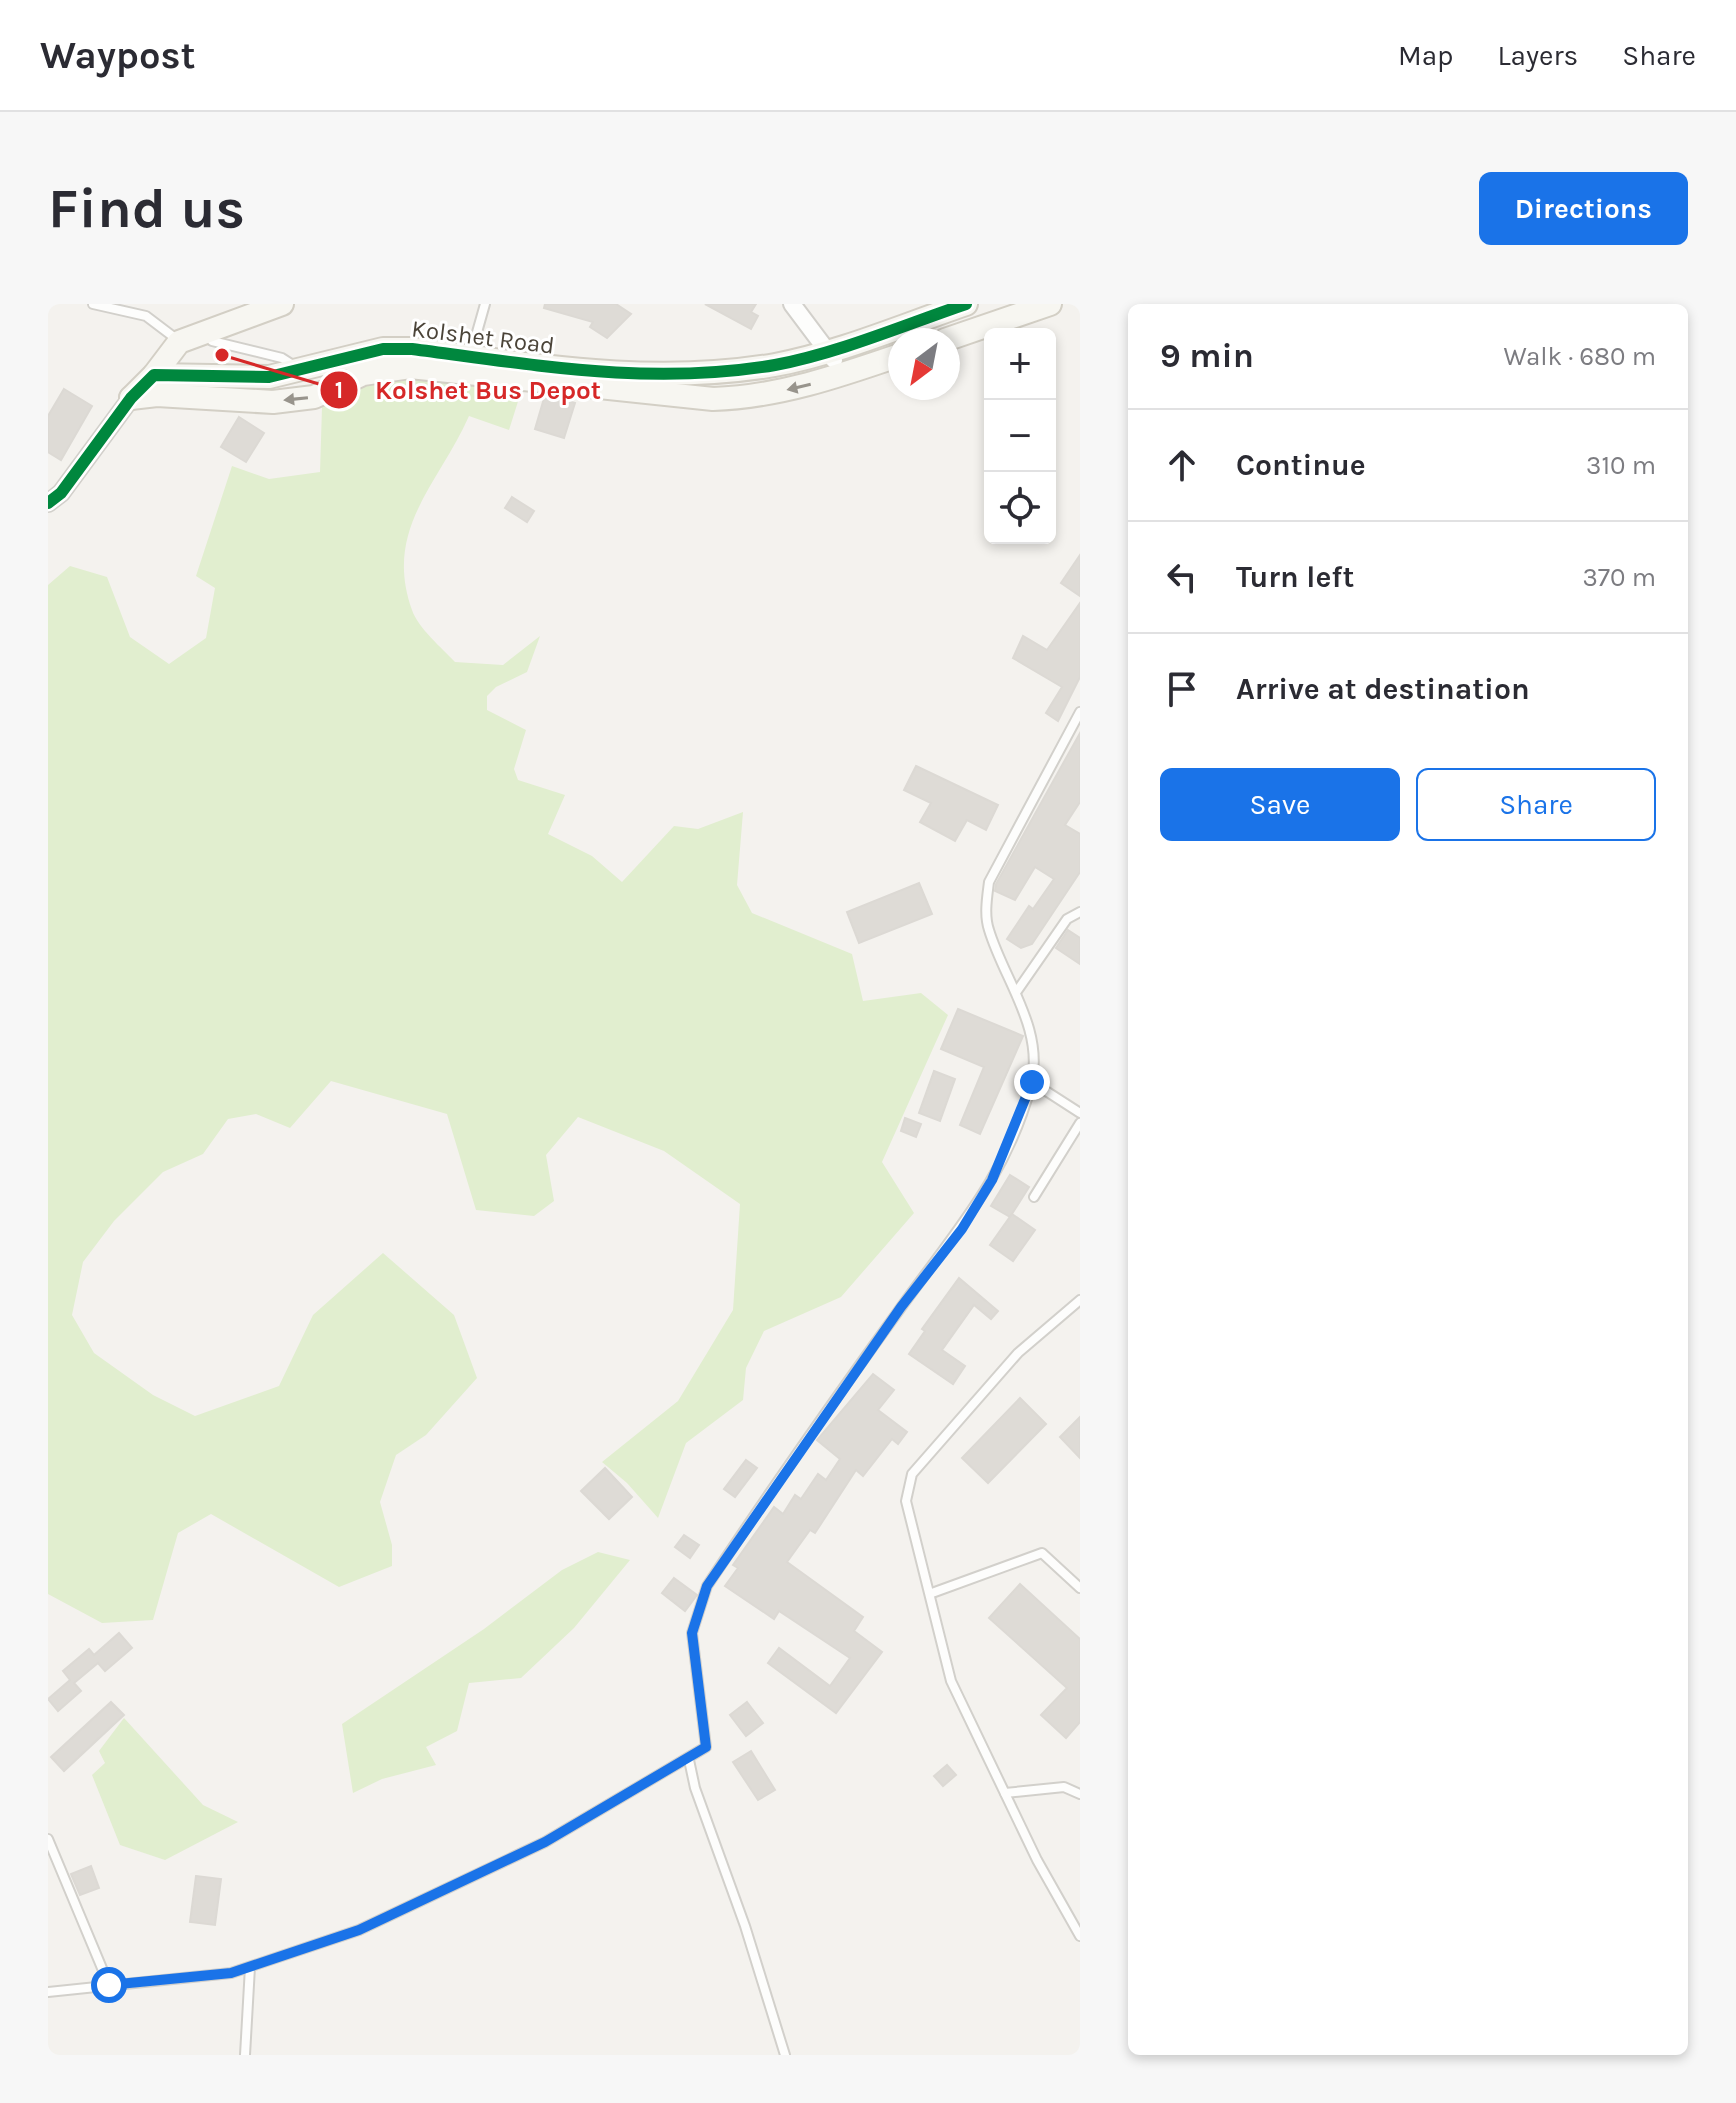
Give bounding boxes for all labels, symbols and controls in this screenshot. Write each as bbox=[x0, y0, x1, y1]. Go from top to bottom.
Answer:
text: Waypost bbox=[40, 33, 196, 78]
text: Map bbox=[1398, 39, 1453, 72]
text: Layers bbox=[1497, 39, 1578, 72]
text: Share bbox=[1622, 39, 1696, 72]
button: Directions bbox=[1479, 172, 1688, 245]
text: Find us bbox=[48, 176, 245, 241]
street label: Kolshet Road bbox=[410, 314, 556, 360]
north arrow bbox=[888, 328, 960, 400]
map controls bbox=[984, 328, 1056, 544]
button: + bbox=[984, 328, 1056, 400]
text: 9 min bbox=[1160, 336, 1254, 376]
text: Walk · 680 m bbox=[1504, 341, 1656, 372]
callout: Kolshet Bus Depot bbox=[319, 365, 617, 415]
text: Kolshet Bus Depot bbox=[375, 375, 601, 406]
text: 1 bbox=[335, 376, 343, 404]
one-way arrow bbox=[786, 381, 811, 394]
one-way arrow bbox=[283, 393, 308, 406]
button: − bbox=[984, 400, 1056, 472]
icon: ahead bbox=[1160, 443, 1204, 487]
text: Continue bbox=[1236, 447, 1366, 483]
text: 310 m bbox=[1586, 450, 1656, 481]
button: locate bbox=[984, 472, 1056, 544]
icon: left bbox=[1160, 555, 1204, 599]
text: Turn left bbox=[1236, 559, 1354, 595]
text: 370 m bbox=[1583, 562, 1656, 593]
icon: arrive bbox=[1160, 667, 1204, 711]
text: Arrive at destination bbox=[1236, 671, 1530, 707]
button: Save bbox=[1160, 768, 1400, 841]
button: Share bbox=[1416, 768, 1656, 841]
route end bbox=[1014, 1064, 1050, 1100]
route start bbox=[91, 1967, 127, 2003]

